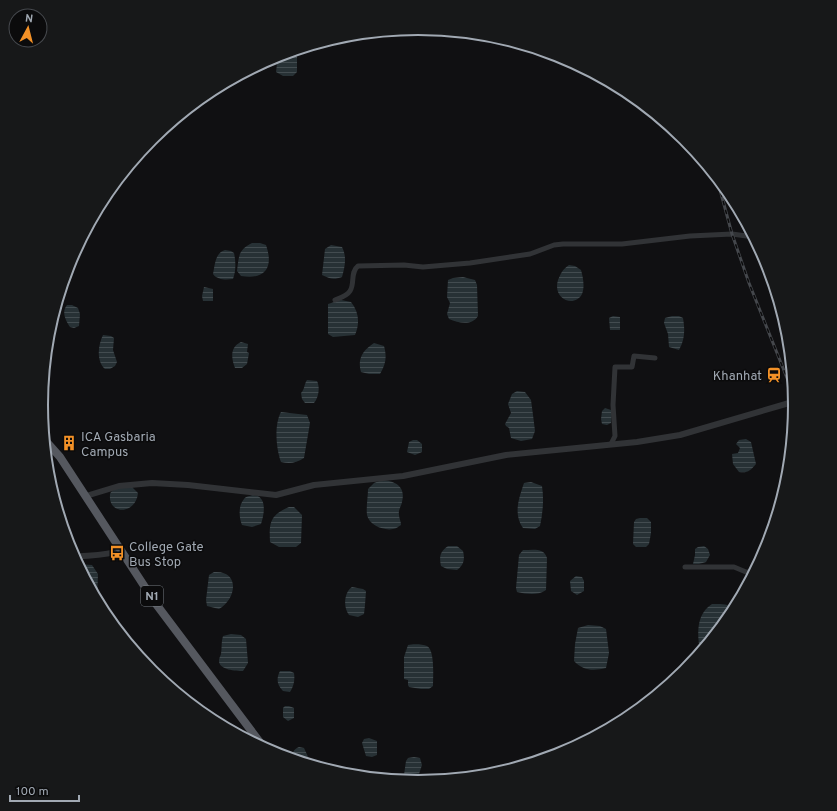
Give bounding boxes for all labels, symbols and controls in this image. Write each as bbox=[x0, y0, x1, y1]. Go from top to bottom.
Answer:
north arrow bbox=[8, 8, 48, 48]
text: N bbox=[24, 12, 34, 26]
station icon: Khanhat bbox=[765, 366, 783, 384]
place label: Khanhat bbox=[713, 369, 762, 385]
place label: ICA Gasbaria Campus bbox=[81, 430, 156, 461]
building icon: ICA Gasbaria Campus bbox=[60, 434, 78, 452]
place label: College Gate Bus Stop bbox=[129, 540, 203, 571]
bus stop icon: College Gate Bus Stop bbox=[108, 544, 126, 562]
road number: N1 bbox=[141, 586, 163, 606]
scale bar bbox=[10, 777, 79, 803]
text: 100 m bbox=[16, 784, 49, 800]

